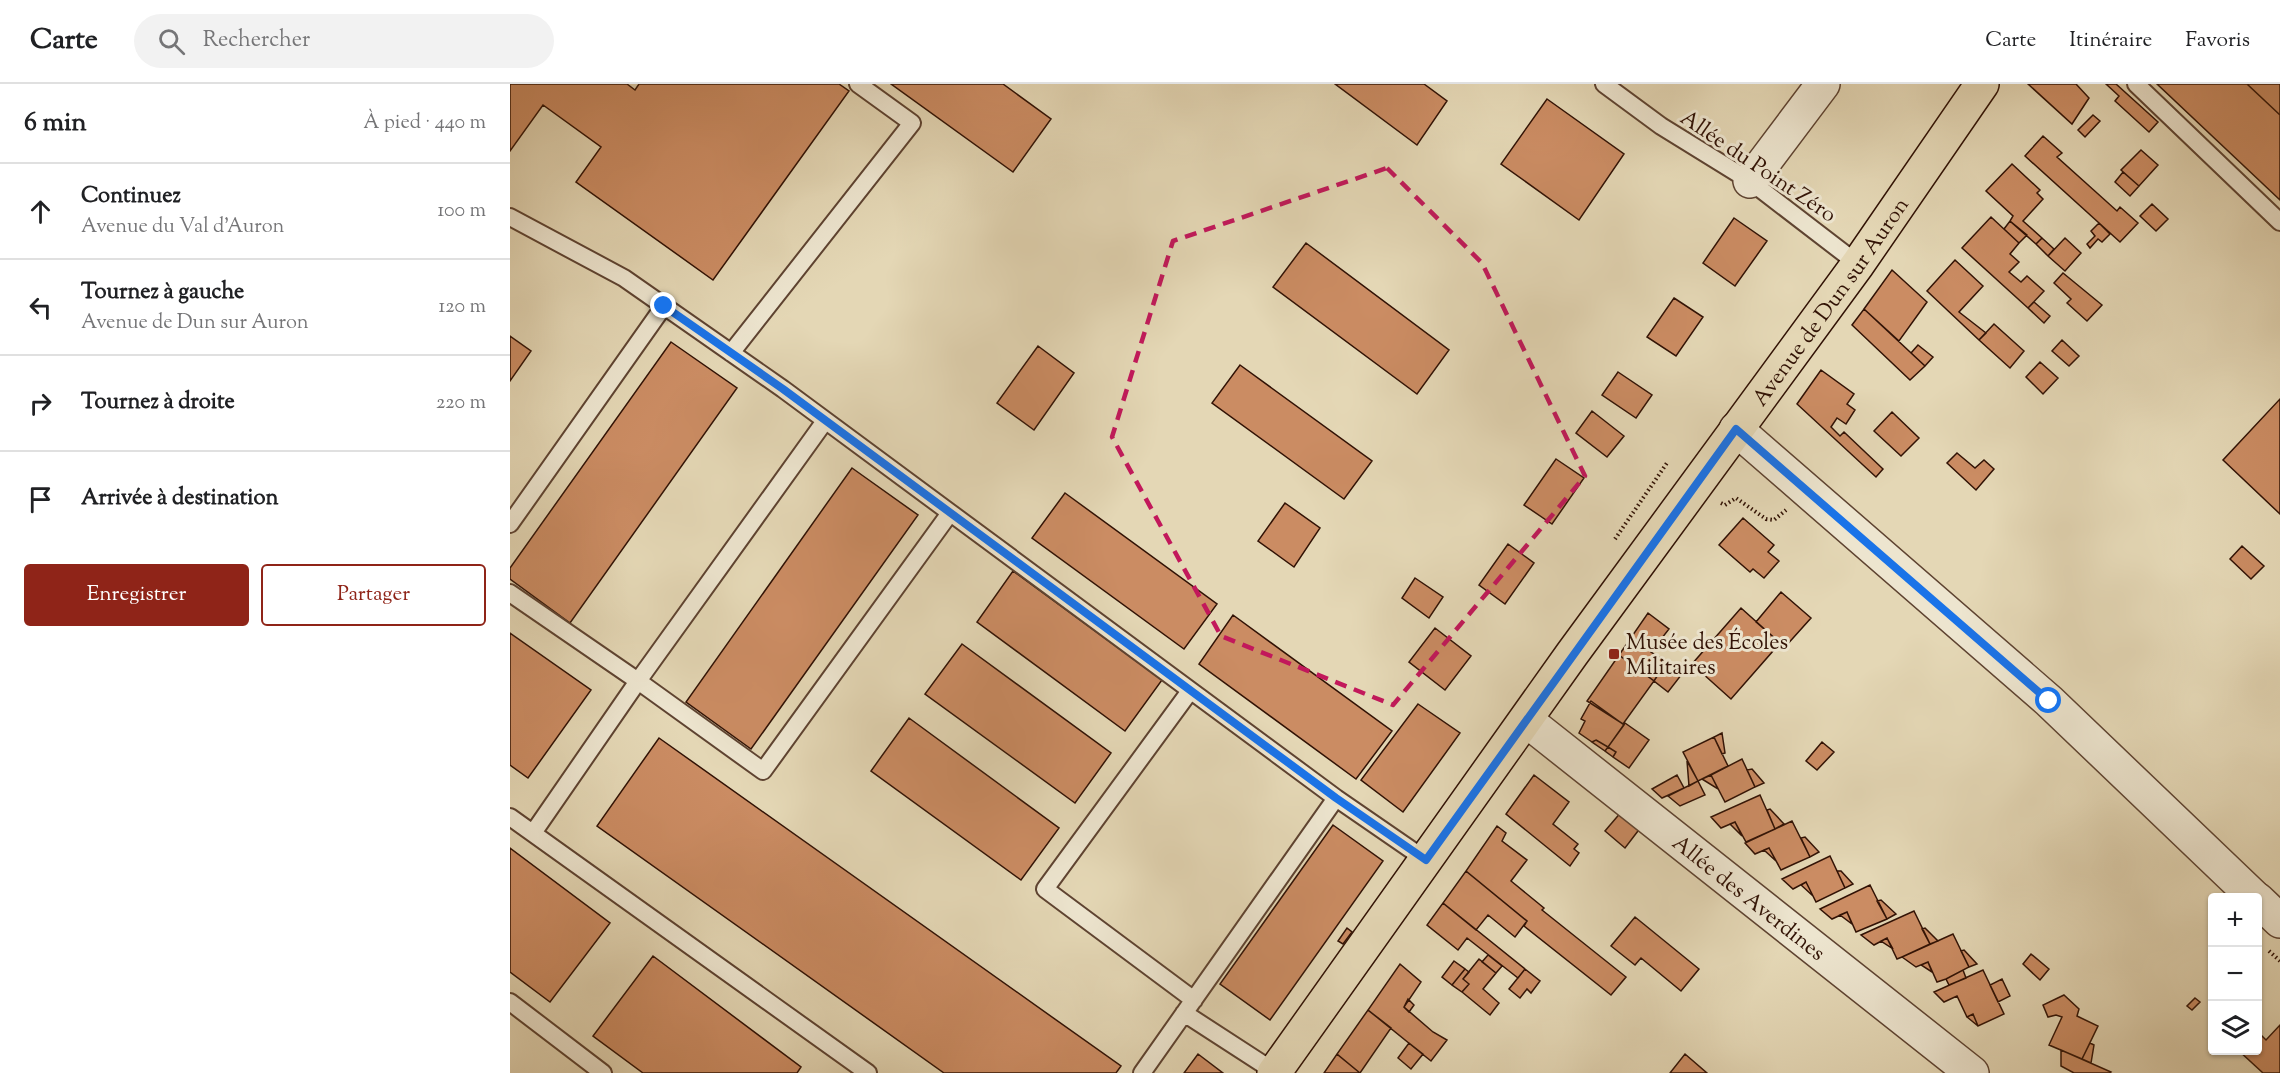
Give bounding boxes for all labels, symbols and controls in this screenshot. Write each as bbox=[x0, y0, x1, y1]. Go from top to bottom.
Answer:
search box bbox=[134, 14, 554, 68]
text: Carte bbox=[30, 21, 98, 61]
icon: search bbox=[155, 25, 188, 58]
text: Rechercher bbox=[203, 25, 310, 57]
text: Carte bbox=[1985, 26, 2036, 56]
text: Itinéraire bbox=[2069, 26, 2152, 56]
text: Favoris bbox=[2185, 26, 2250, 56]
street label: Allée du Point Zéro bbox=[1673, 103, 1842, 232]
text: 6 min bbox=[24, 105, 87, 142]
text: À pied · 440 m bbox=[363, 109, 486, 138]
text: Continuez bbox=[81, 181, 181, 213]
street label: Avenue de Dun sur Auron bbox=[1746, 192, 1918, 414]
icon: ahead bbox=[24, 195, 57, 228]
text: 100 m bbox=[437, 197, 486, 226]
text: Avenue du Val d'Auron bbox=[81, 213, 284, 242]
text: Tournez à gauche bbox=[81, 277, 244, 309]
icon: left bbox=[24, 291, 57, 324]
route end bbox=[650, 292, 676, 318]
text: 120 m bbox=[438, 293, 486, 322]
text: Avenue de Dun sur Auron bbox=[81, 309, 309, 338]
icon: right bbox=[24, 387, 57, 420]
text: Tournez à droite bbox=[81, 387, 235, 419]
text: 220 m bbox=[436, 389, 486, 418]
icon: arrive bbox=[24, 483, 57, 516]
text: Arrivée à destination bbox=[81, 483, 278, 515]
button: Enregistrer bbox=[24, 564, 249, 626]
button: Partager bbox=[261, 564, 486, 626]
place label: Musée des Écoles Militaires bbox=[1626, 627, 1788, 685]
marker: Musée des Écoles Militaires bbox=[1607, 647, 1621, 661]
route start bbox=[2035, 687, 2061, 713]
street label: Allée des Averdines bbox=[1664, 829, 1831, 970]
map controls bbox=[2208, 893, 2262, 1055]
button: + bbox=[2208, 893, 2262, 947]
button: − bbox=[2208, 947, 2262, 1001]
button: layers bbox=[2208, 1001, 2262, 1055]

